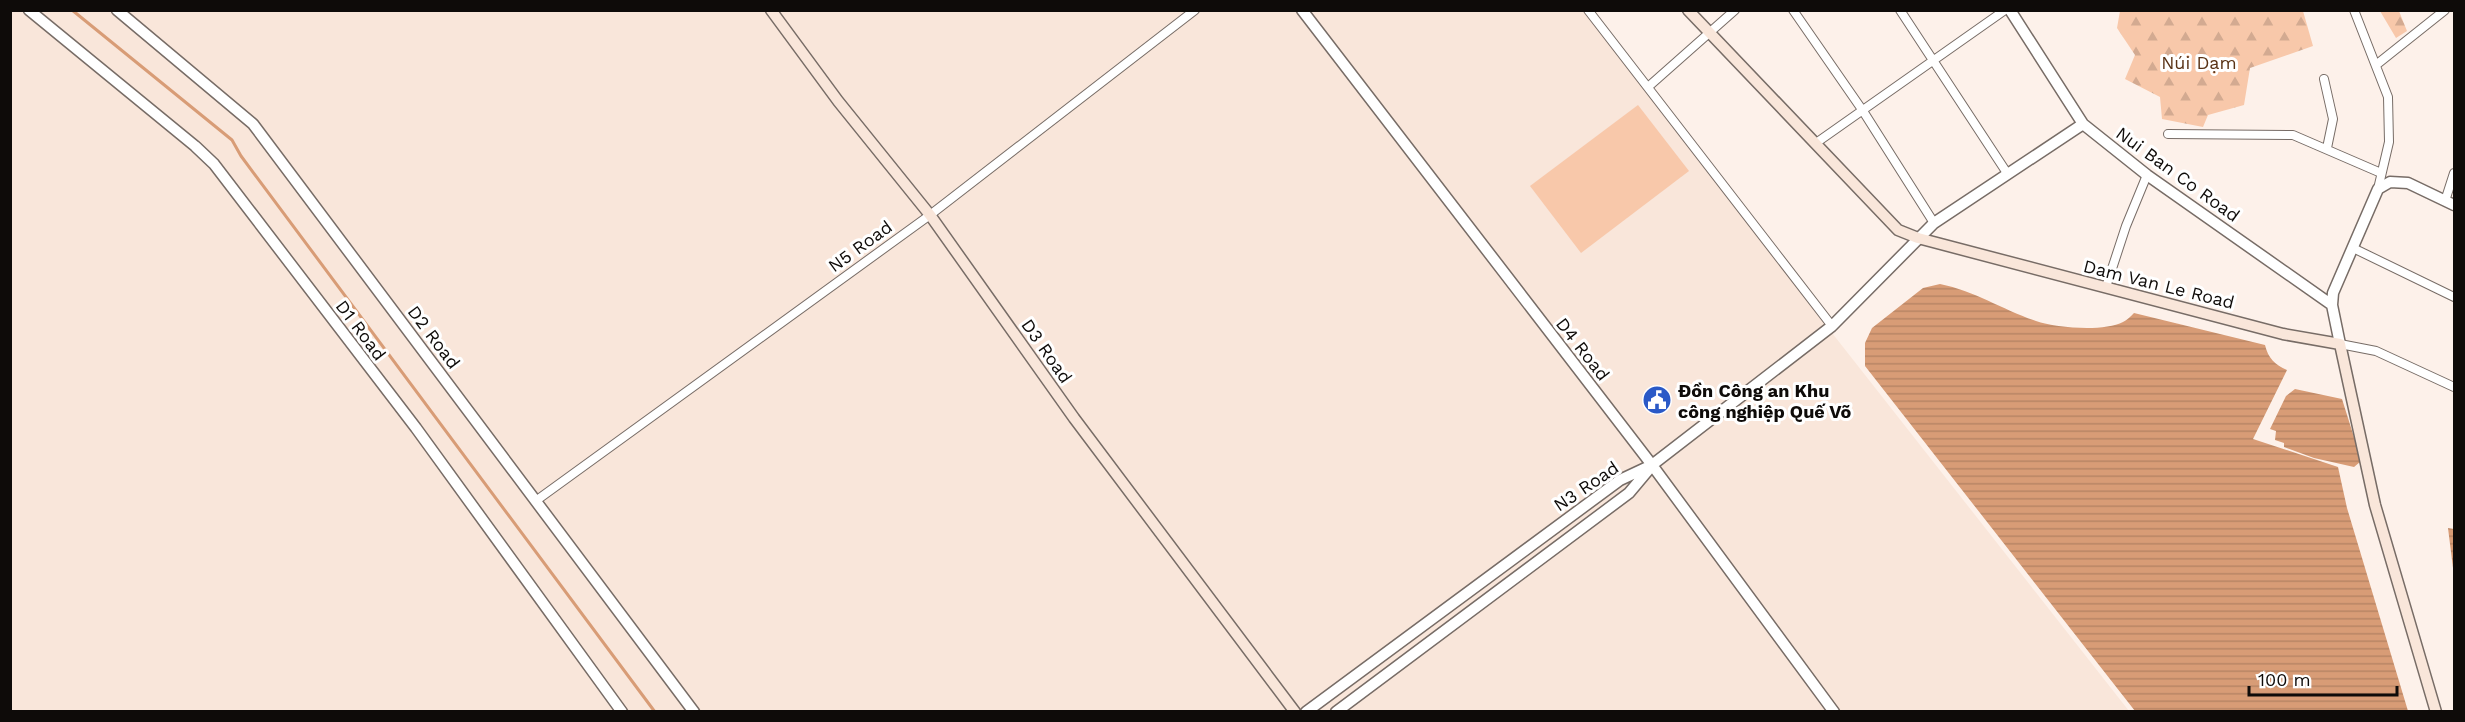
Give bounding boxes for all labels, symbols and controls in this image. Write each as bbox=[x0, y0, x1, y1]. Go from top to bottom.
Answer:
park label: Núi Dạm bbox=[2161, 52, 2237, 73]
street label: Nui Ban Co Road bbox=[2112, 122, 2244, 226]
street label: N5 Road bbox=[824, 216, 896, 276]
street label: Dam Van Le Road bbox=[2081, 255, 2237, 313]
street label: D1 Road bbox=[332, 296, 390, 364]
street label: D2 Road bbox=[403, 301, 465, 373]
street label: D4 Road bbox=[1552, 313, 1614, 385]
street label: D3 Road bbox=[1017, 315, 1077, 387]
place label: Đồn Công an Khu công nghiệp Quế Võ bbox=[1678, 380, 1852, 422]
public building icon: Đồn Công an Khu công nghiệp Quế Võ bbox=[1641, 384, 1673, 416]
street label: N3 Road bbox=[1550, 457, 1622, 515]
scale bar bbox=[2249, 659, 2398, 697]
text: 100 m bbox=[2258, 669, 2311, 690]

